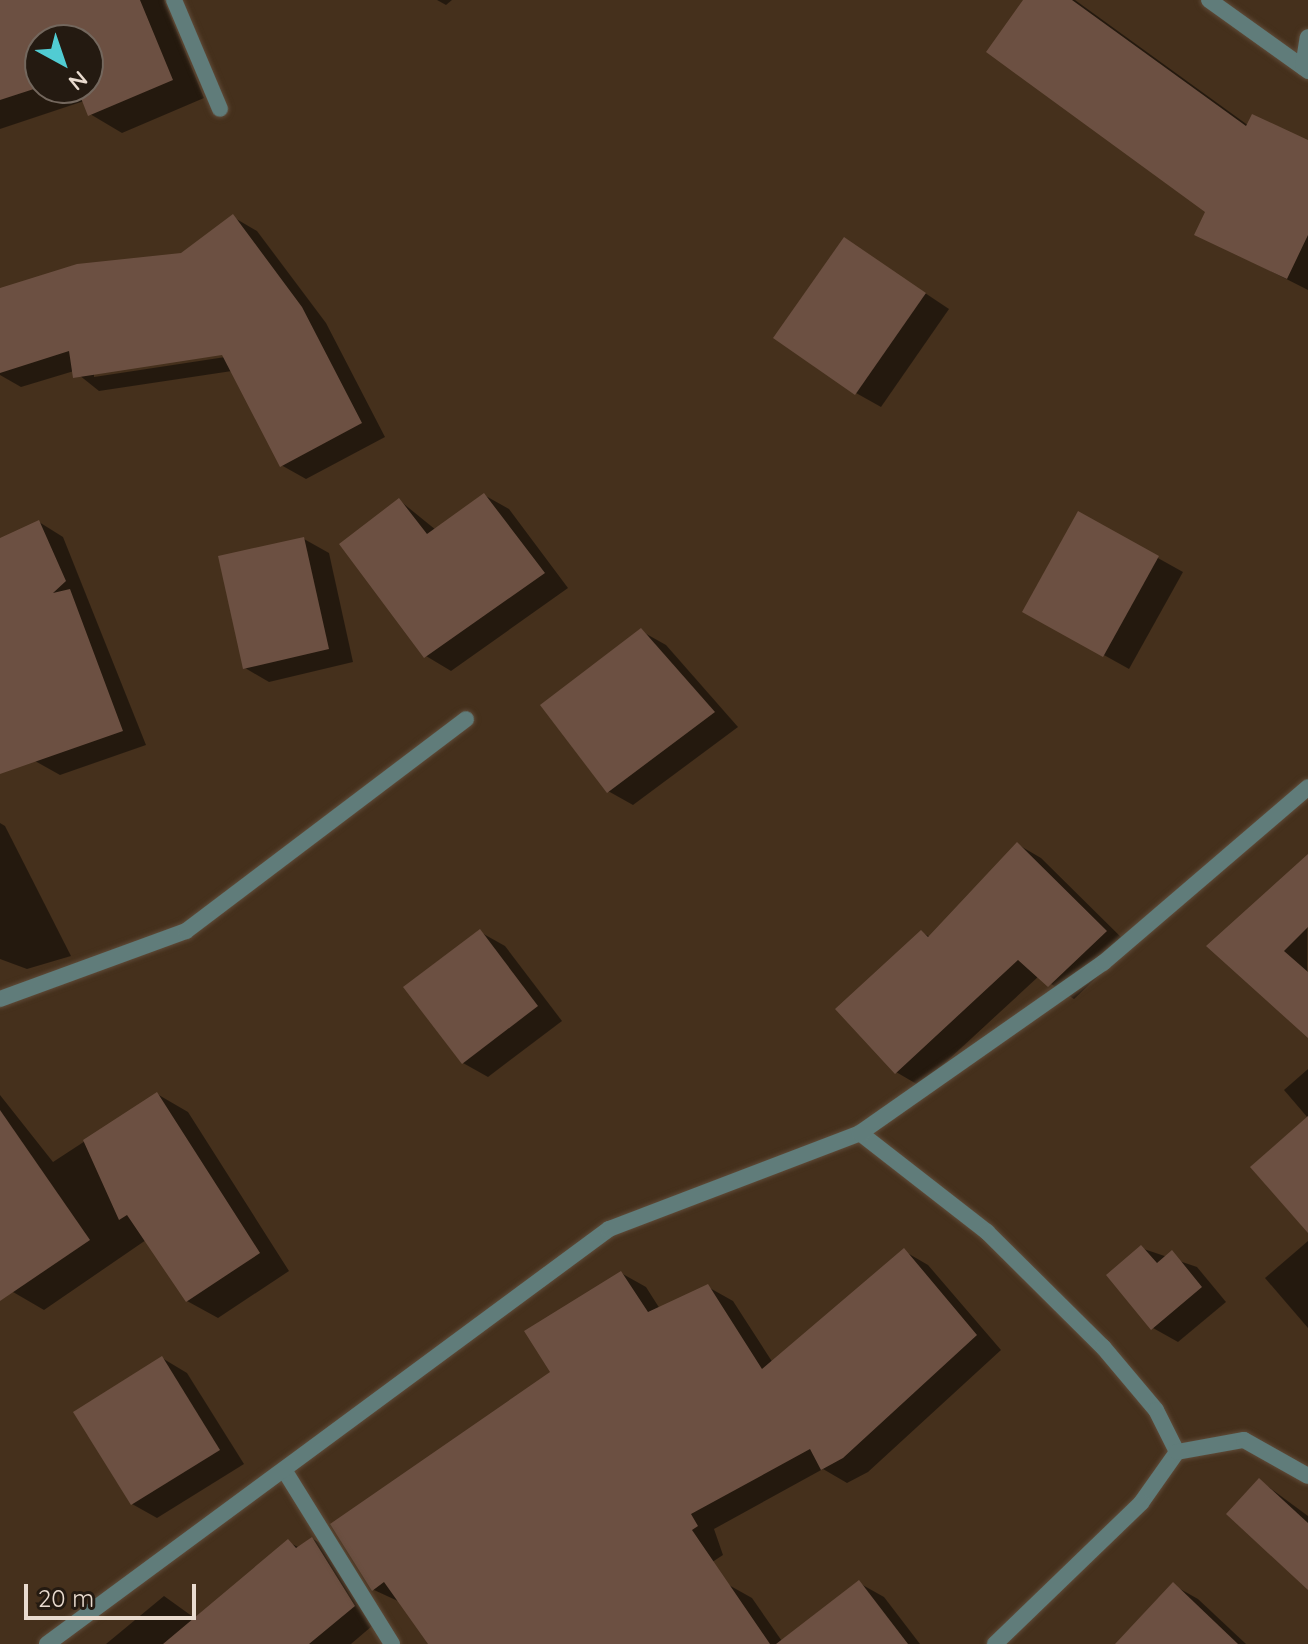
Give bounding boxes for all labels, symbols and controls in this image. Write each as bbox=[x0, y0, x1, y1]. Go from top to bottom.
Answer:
north arrow bbox=[24, 24, 104, 104]
text: N bbox=[63, 65, 93, 97]
scale bar bbox=[28, 1568, 200, 1618]
text: 20 m bbox=[38, 1583, 94, 1613]

